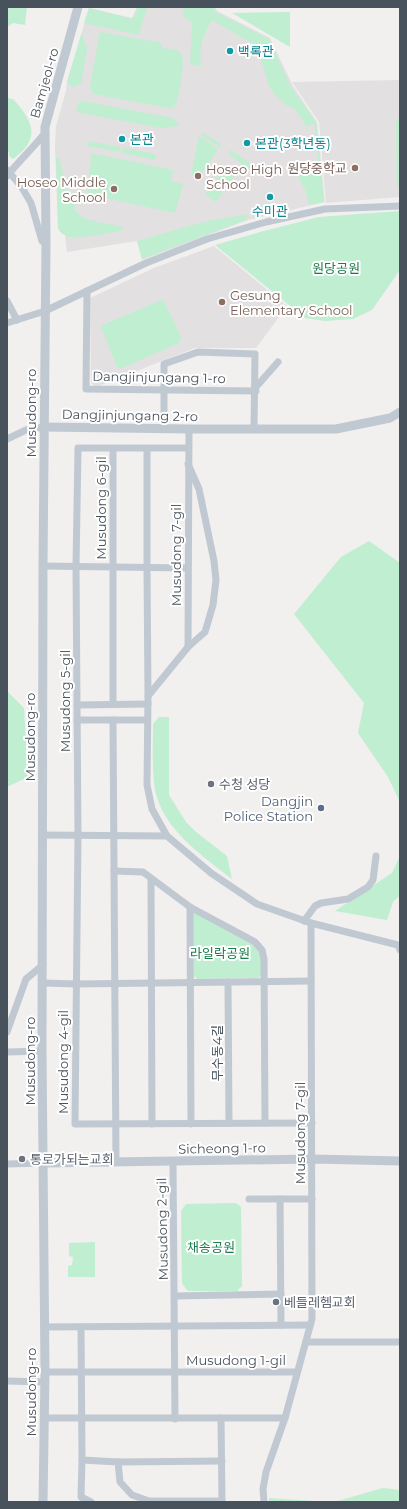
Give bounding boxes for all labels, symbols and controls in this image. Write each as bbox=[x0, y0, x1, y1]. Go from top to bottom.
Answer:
place label: 백록관 bbox=[238, 43, 274, 59]
street label: Bamjeol-ro bbox=[26, 46, 62, 120]
marker: 백록관 bbox=[225, 46, 235, 56]
place label: 본관 bbox=[130, 131, 154, 147]
marker: 본관 bbox=[117, 134, 127, 144]
place label: 본관(3학년동) bbox=[255, 135, 331, 151]
marker: 본관(3학년동) bbox=[242, 138, 252, 148]
place label: 원당중학교 bbox=[287, 160, 347, 176]
place label: Hoseo High School bbox=[206, 161, 282, 192]
marker: 원당중학교 bbox=[350, 163, 360, 173]
marker: Hoseo High School bbox=[193, 171, 203, 181]
place label: Hoseo Middle School bbox=[17, 174, 106, 205]
marker: Hoseo Middle School bbox=[109, 184, 119, 194]
marker: 수미관 bbox=[265, 192, 275, 202]
place label: 수미관 bbox=[252, 203, 288, 219]
park label: 원당공원 bbox=[312, 260, 360, 276]
place label: Gesung Elementary School bbox=[230, 287, 353, 318]
marker: Gesung Elementary School bbox=[217, 297, 227, 307]
street label: Musudong-ro bbox=[23, 368, 39, 458]
street label: Dangjinjungang 1-ro bbox=[92, 368, 226, 386]
street label: Dangjinjungang 2-ro bbox=[62, 406, 198, 424]
street label: Musudong 6-gil bbox=[93, 456, 109, 560]
street label: Musudong 7-gil bbox=[168, 504, 184, 606]
street label: Musudong 5-gil bbox=[57, 650, 73, 752]
street label: Musudong-ro bbox=[22, 692, 38, 782]
place label: 수청 성당 bbox=[219, 776, 270, 792]
marker: 수청 성당 bbox=[206, 779, 216, 789]
place label: Dangjin Police Station bbox=[224, 793, 313, 824]
marker: Dangjin Police Station bbox=[316, 803, 326, 813]
park label: 라일락공원 bbox=[190, 945, 250, 961]
street label: Musudong 4-gil bbox=[55, 1010, 71, 1114]
street label: Musudong-ro bbox=[22, 1016, 38, 1106]
street label: 무수동4길 bbox=[209, 1025, 225, 1081]
street label: Musudong 7-gil bbox=[292, 1082, 308, 1184]
street label: Sicheong 1-ro bbox=[178, 1139, 266, 1157]
place label: 통로가되는교회 bbox=[30, 1151, 114, 1167]
marker: 통로가되는교회 bbox=[17, 1154, 27, 1164]
street label: Musudong 2-gil bbox=[153, 1178, 171, 1280]
park label: 채송공원 bbox=[187, 1239, 235, 1255]
place label: 베들레헴교회 bbox=[284, 1294, 356, 1310]
marker: 베들레헴교회 bbox=[271, 1297, 281, 1307]
street label: Musudong-ro bbox=[23, 1347, 39, 1437]
street label: Musudong 1-gil bbox=[186, 1352, 286, 1368]

